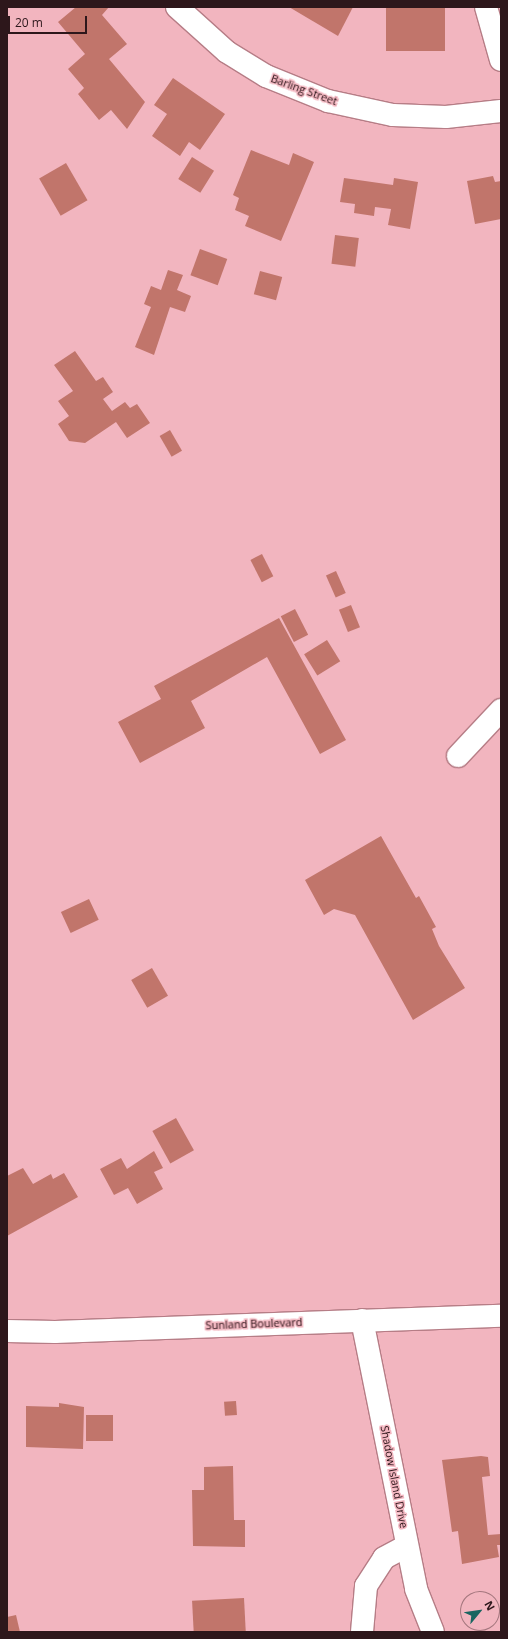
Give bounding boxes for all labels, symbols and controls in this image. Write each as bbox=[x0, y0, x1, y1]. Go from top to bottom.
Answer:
scale bar bbox=[10, 8, 89, 34]
text: 20 m bbox=[15, 14, 43, 31]
street label: Barling Street bbox=[269, 72, 339, 108]
street label: Sunland Boulevard bbox=[205, 1316, 303, 1332]
street label: Shadow Island Drive bbox=[378, 1425, 410, 1529]
north arrow bbox=[460, 1591, 500, 1631]
text: N bbox=[481, 1598, 499, 1613]

